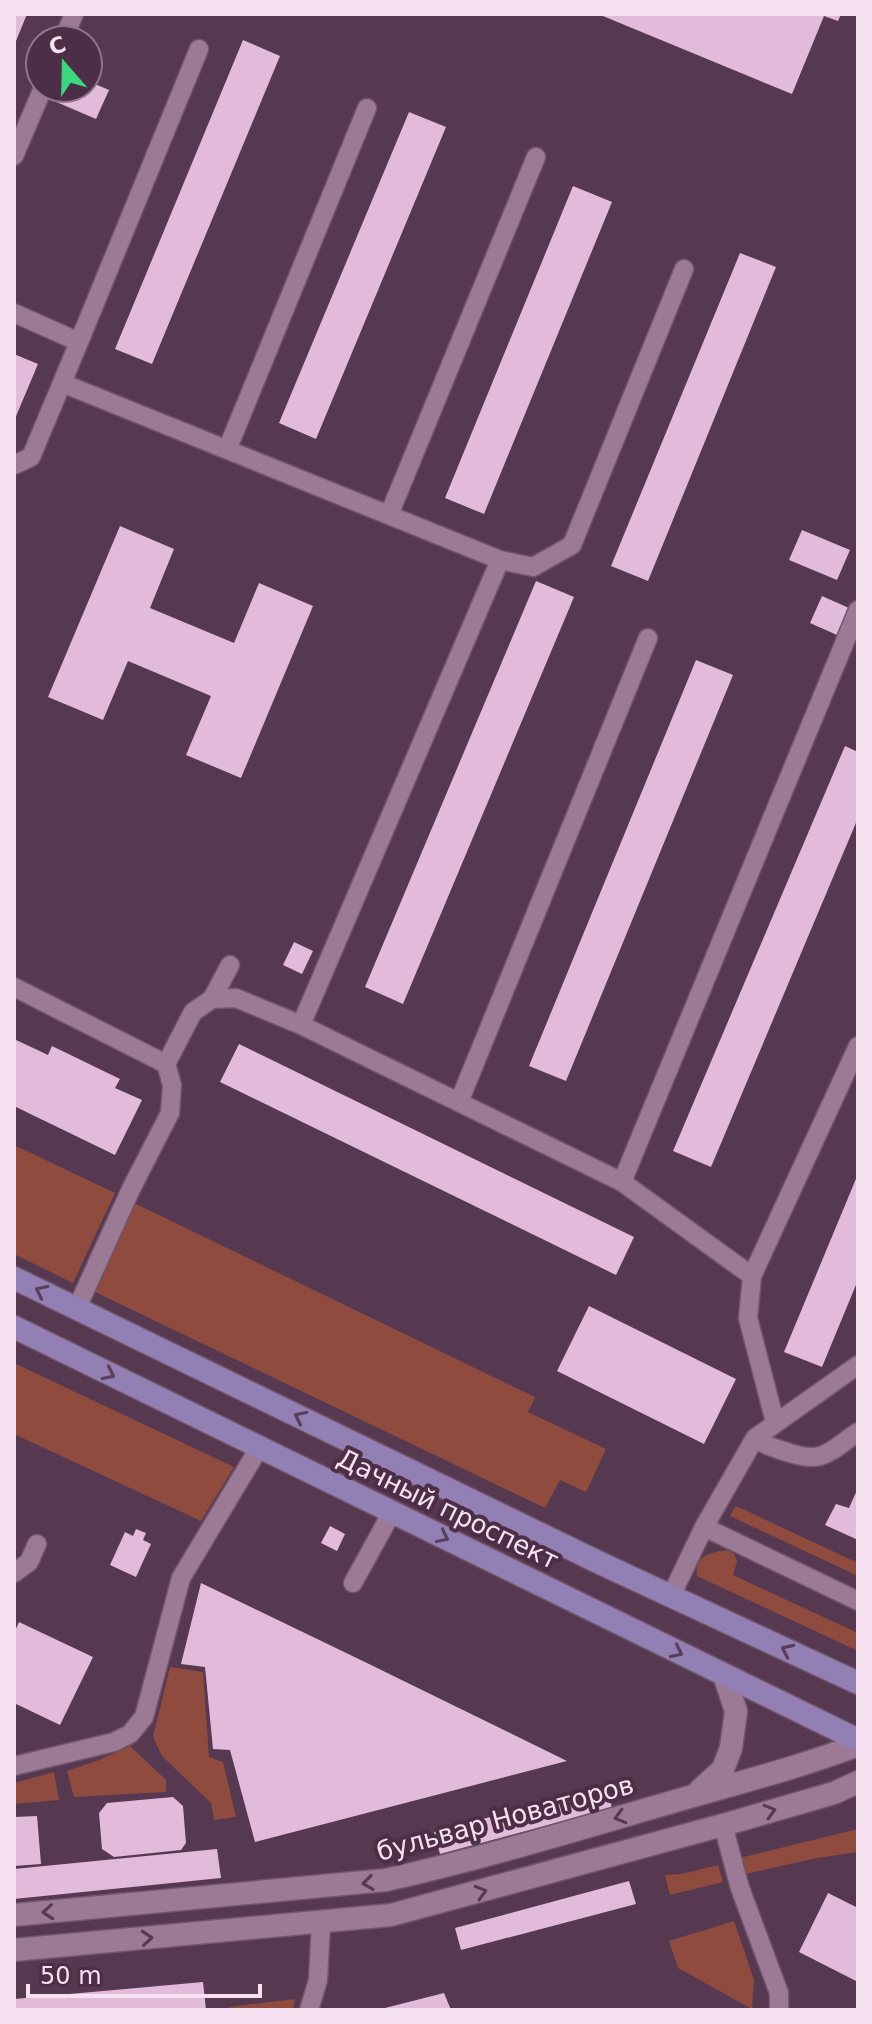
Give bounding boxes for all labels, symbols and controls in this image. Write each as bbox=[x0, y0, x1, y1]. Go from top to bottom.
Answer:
north arrow bbox=[24, 24, 104, 104]
text: С bbox=[45, 31, 69, 60]
one-way arrow bbox=[35, 1285, 49, 1301]
one-way arrow bbox=[101, 1364, 115, 1380]
one-way arrow bbox=[294, 1411, 308, 1427]
street label: Дачный проспект bbox=[333, 1443, 563, 1575]
one-way arrow bbox=[435, 1527, 450, 1543]
one-way arrow bbox=[668, 1642, 683, 1657]
one-way arrow bbox=[781, 1644, 795, 1660]
street label: бульвар Новаторов bbox=[373, 1769, 637, 1867]
one-way arrow bbox=[763, 1804, 777, 1821]
one-way arrow bbox=[613, 1808, 627, 1825]
one-way arrow bbox=[361, 1874, 375, 1891]
one-way arrow bbox=[474, 1885, 488, 1901]
one-way arrow bbox=[41, 1904, 54, 1921]
one-way arrow bbox=[141, 1930, 154, 1947]
scale bar bbox=[28, 1948, 260, 1998]
text: 50 m bbox=[40, 1962, 102, 1990]

